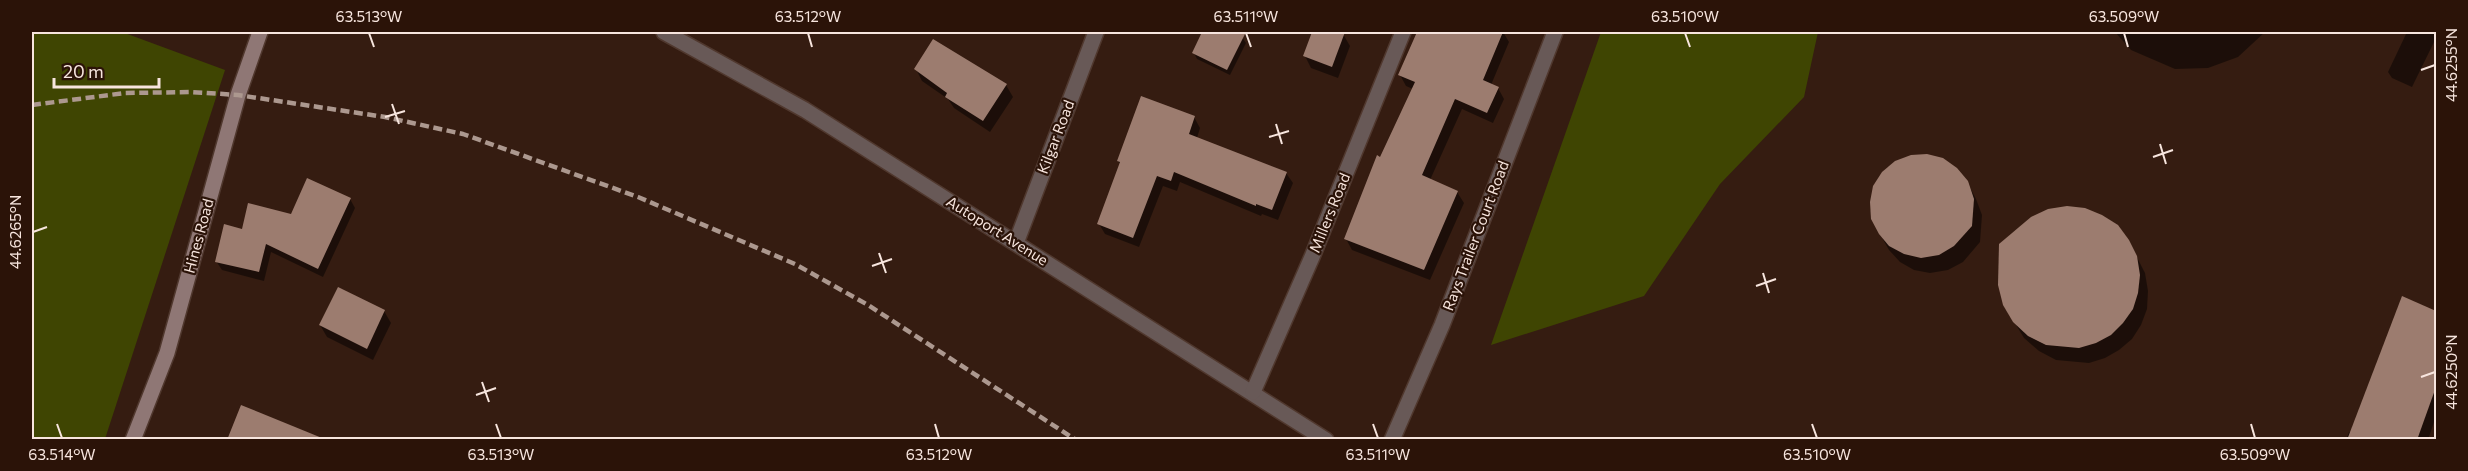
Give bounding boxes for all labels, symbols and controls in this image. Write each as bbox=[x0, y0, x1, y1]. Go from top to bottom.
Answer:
text: 63.513°W bbox=[336, 7, 402, 25]
text: 63.512°W bbox=[775, 7, 841, 25]
text: 63.511°W bbox=[1214, 7, 1278, 25]
text: 63.510°W bbox=[1651, 7, 1719, 25]
text: 63.509°W bbox=[2089, 7, 2159, 25]
text: 44.6255°N bbox=[2442, 28, 2460, 102]
scale bar bbox=[54, 51, 159, 89]
text: 20 m bbox=[63, 60, 104, 82]
street label: Kilgar Road bbox=[1033, 97, 1077, 176]
street label: Rays Trailer Court Road bbox=[1438, 158, 1512, 313]
street label: Millers Road bbox=[1305, 170, 1353, 255]
street label: Autoport Avenue bbox=[943, 192, 1052, 269]
text: 44.6265°N bbox=[6, 195, 24, 269]
street label: Hines Road bbox=[179, 197, 217, 275]
text: 44.6250°N bbox=[2442, 334, 2460, 410]
text: 63.514°W bbox=[28, 445, 96, 463]
text: 63.513°W bbox=[468, 445, 534, 463]
text: 63.512°W bbox=[906, 445, 972, 463]
text: 63.511°W bbox=[1346, 445, 1410, 463]
text: 63.510°W bbox=[1783, 445, 1851, 463]
text: 63.509°W bbox=[2220, 445, 2290, 463]

